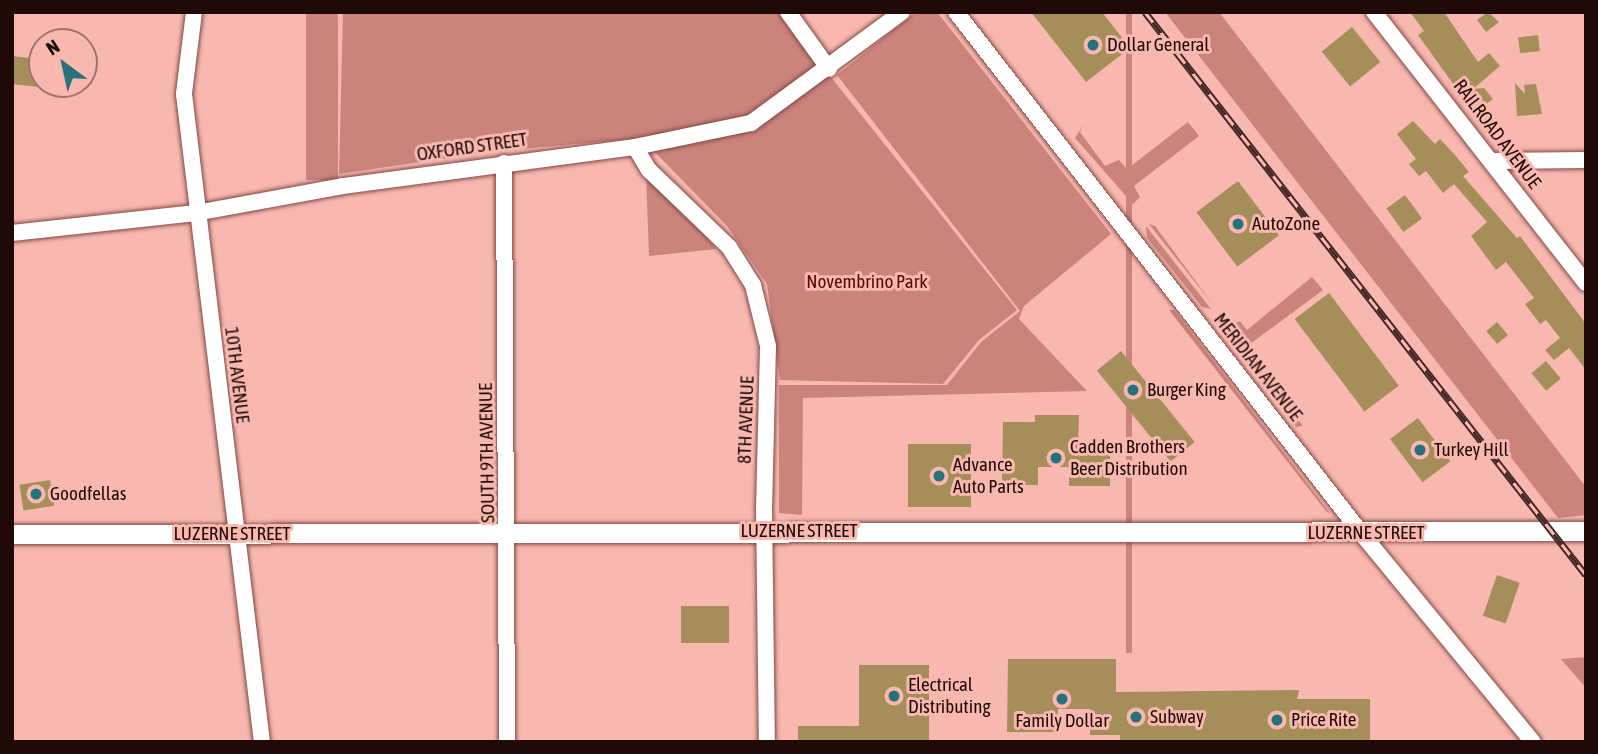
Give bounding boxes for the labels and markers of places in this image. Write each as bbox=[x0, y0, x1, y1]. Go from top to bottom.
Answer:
place label: Dollar General bbox=[1107, 34, 1209, 56]
marker: Dollar General bbox=[1085, 37, 1101, 53]
place label: AutoZone bbox=[1252, 213, 1320, 235]
marker: AutoZone bbox=[1230, 216, 1246, 232]
place label: Burger King bbox=[1147, 379, 1226, 401]
marker: Burger King bbox=[1125, 382, 1141, 398]
place label: Cadden Brothers Beer Distribution bbox=[1070, 436, 1188, 480]
place label: Turkey Hill bbox=[1434, 439, 1508, 461]
marker: Turkey Hill bbox=[1412, 442, 1428, 458]
marker: Cadden Brothers Beer Distribution bbox=[1048, 450, 1064, 466]
place label: Advance Auto Parts bbox=[953, 454, 1024, 498]
marker: Advance Auto Parts bbox=[931, 468, 947, 484]
place label: Goodfellas bbox=[50, 483, 126, 505]
marker: Goodfellas bbox=[28, 486, 44, 502]
place label: Electrical Distributing bbox=[908, 674, 991, 718]
marker: Electrical Distributing bbox=[886, 688, 902, 704]
marker: Family Dollar bbox=[1054, 691, 1070, 707]
place label: Subway bbox=[1150, 706, 1204, 728]
marker: Subway bbox=[1128, 709, 1144, 725]
place label: Price Rite bbox=[1291, 709, 1356, 731]
place label: Family Dollar bbox=[1015, 710, 1109, 732]
marker: Price Rite bbox=[1269, 712, 1285, 728]

